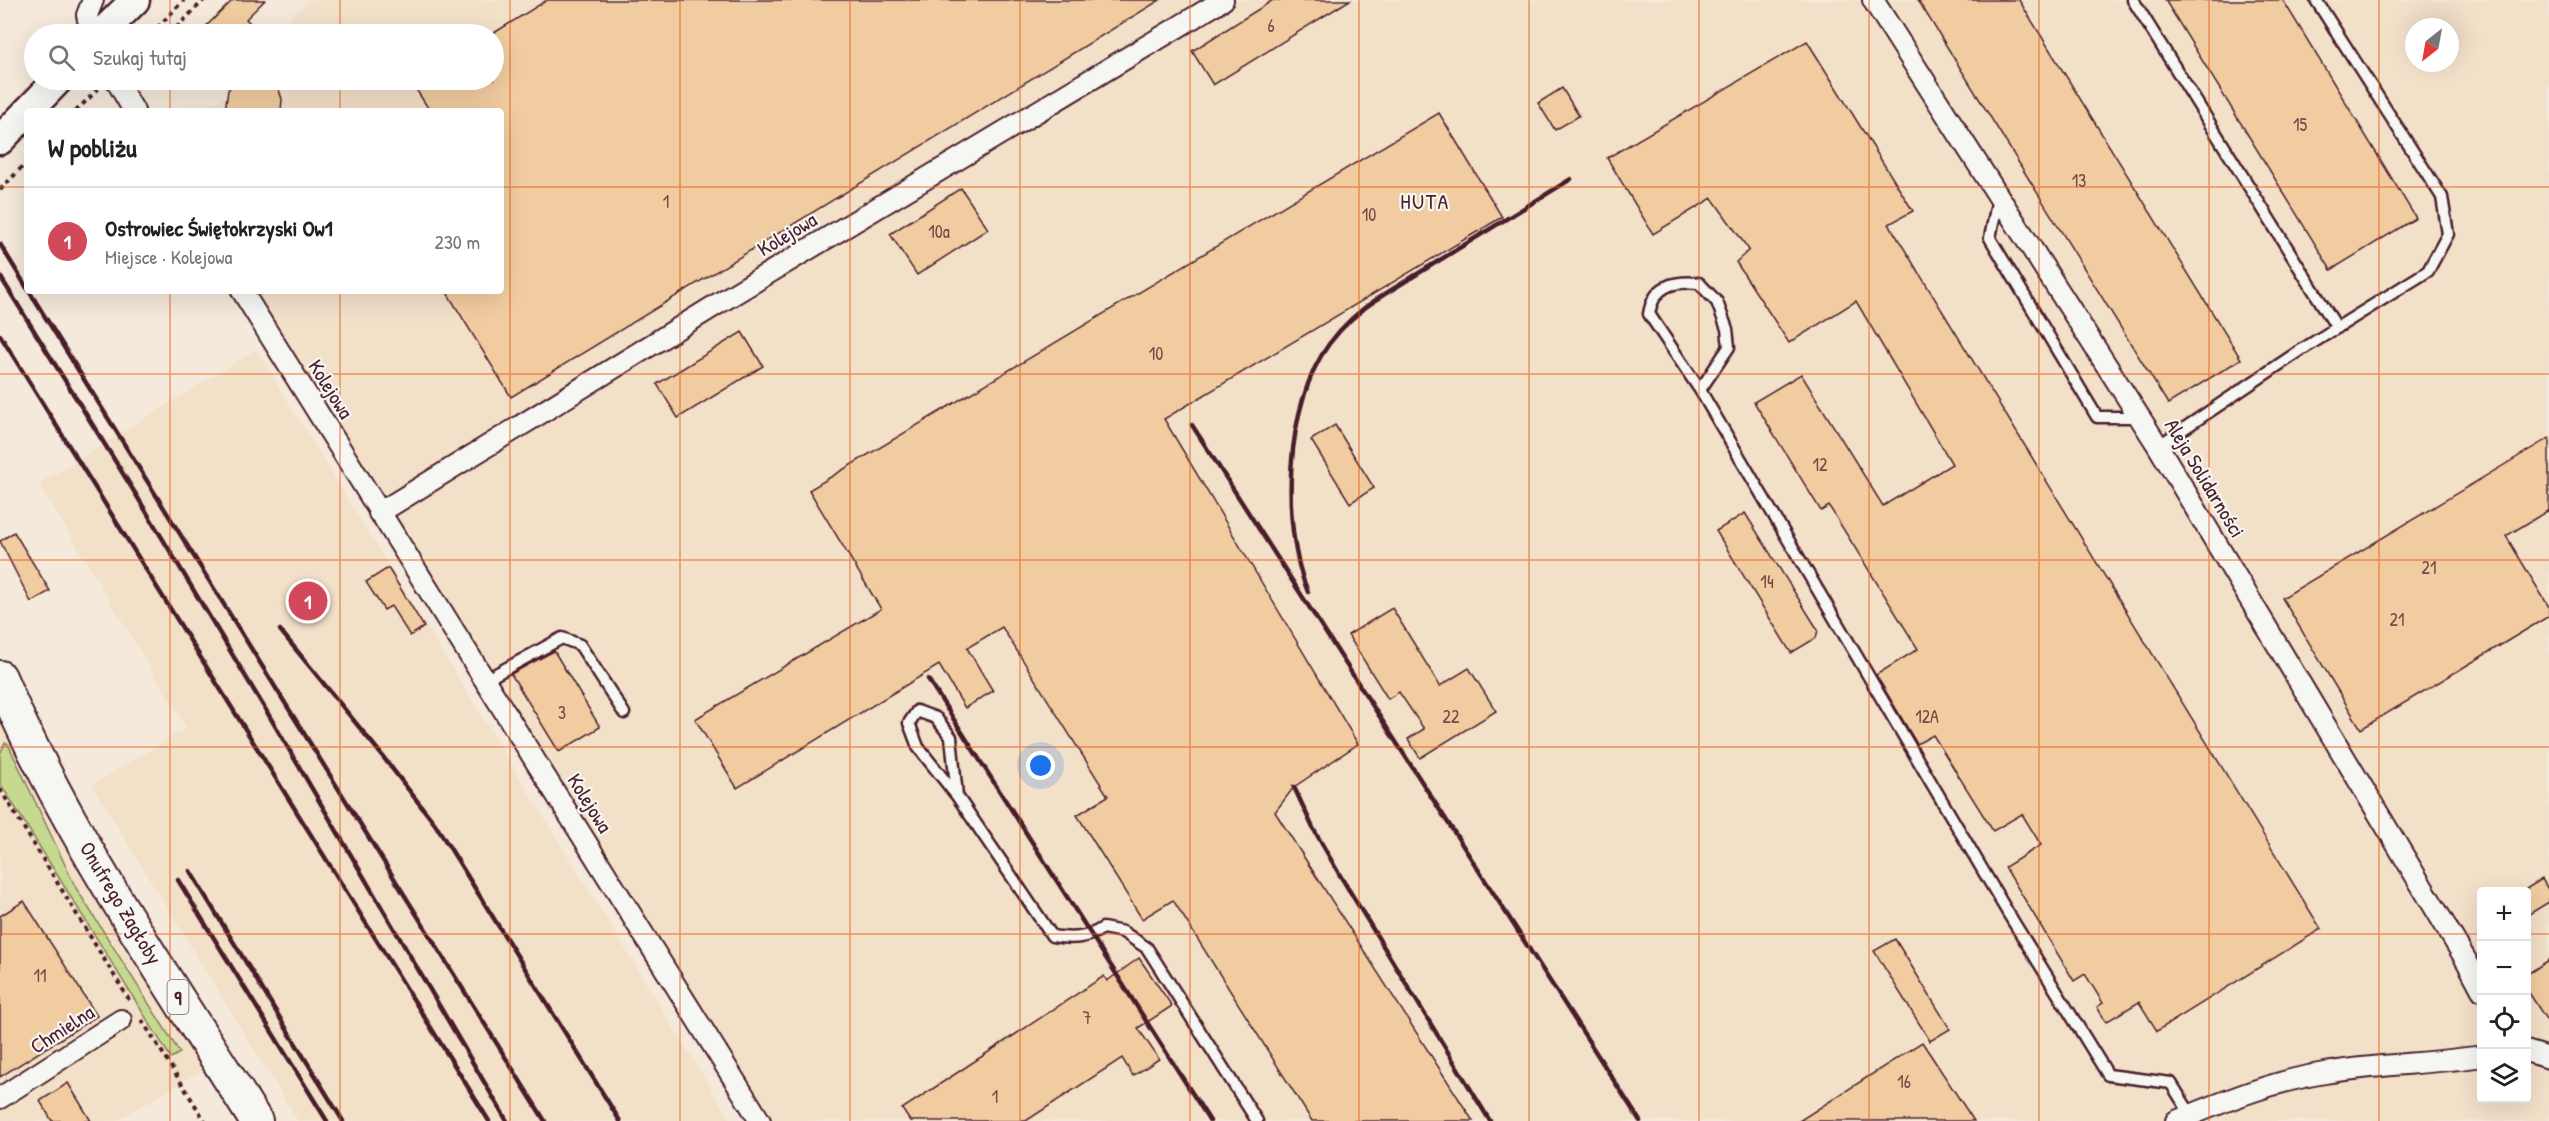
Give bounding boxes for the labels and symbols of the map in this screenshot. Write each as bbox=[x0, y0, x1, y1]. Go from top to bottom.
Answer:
house number: 6 bbox=[1267, 13, 1275, 38]
north arrow bbox=[2405, 18, 2459, 72]
house number: 15 bbox=[2293, 112, 2307, 137]
house number: 13 bbox=[2072, 168, 2086, 193]
district label: HUTA bbox=[1400, 186, 1450, 216]
house number: 1 bbox=[663, 189, 669, 214]
house number: 10 bbox=[1362, 202, 1376, 227]
street label: Kolejowa bbox=[752, 205, 822, 263]
house number: 10a bbox=[928, 219, 950, 244]
house number: 10 bbox=[1149, 341, 1163, 366]
street label: Kolejowa bbox=[302, 354, 360, 424]
street label: Aleja Solidarności bbox=[2158, 413, 2252, 543]
house number: 12 bbox=[1813, 452, 1828, 477]
house number: 21 bbox=[2422, 555, 2436, 580]
house number: 14 bbox=[1760, 569, 1774, 594]
pin: 1 bbox=[288, 578, 328, 624]
house number: 21 bbox=[2390, 607, 2404, 632]
house number: 3 bbox=[558, 700, 566, 725]
house number: 22 bbox=[1443, 704, 1460, 729]
house number: 12A bbox=[1915, 704, 1939, 729]
your location bbox=[1026, 751, 1055, 780]
street label: Kolejowa bbox=[561, 768, 619, 838]
street label: Onufrego Zagłoby bbox=[73, 836, 169, 970]
house number: 11 bbox=[33, 963, 47, 988]
road number: 9 bbox=[168, 980, 188, 1014]
street label: Chmielna bbox=[24, 998, 100, 1060]
house number: 7 bbox=[1083, 1005, 1092, 1030]
house number: 16 bbox=[1897, 1069, 1911, 1094]
house number: 1 bbox=[992, 1084, 998, 1109]

